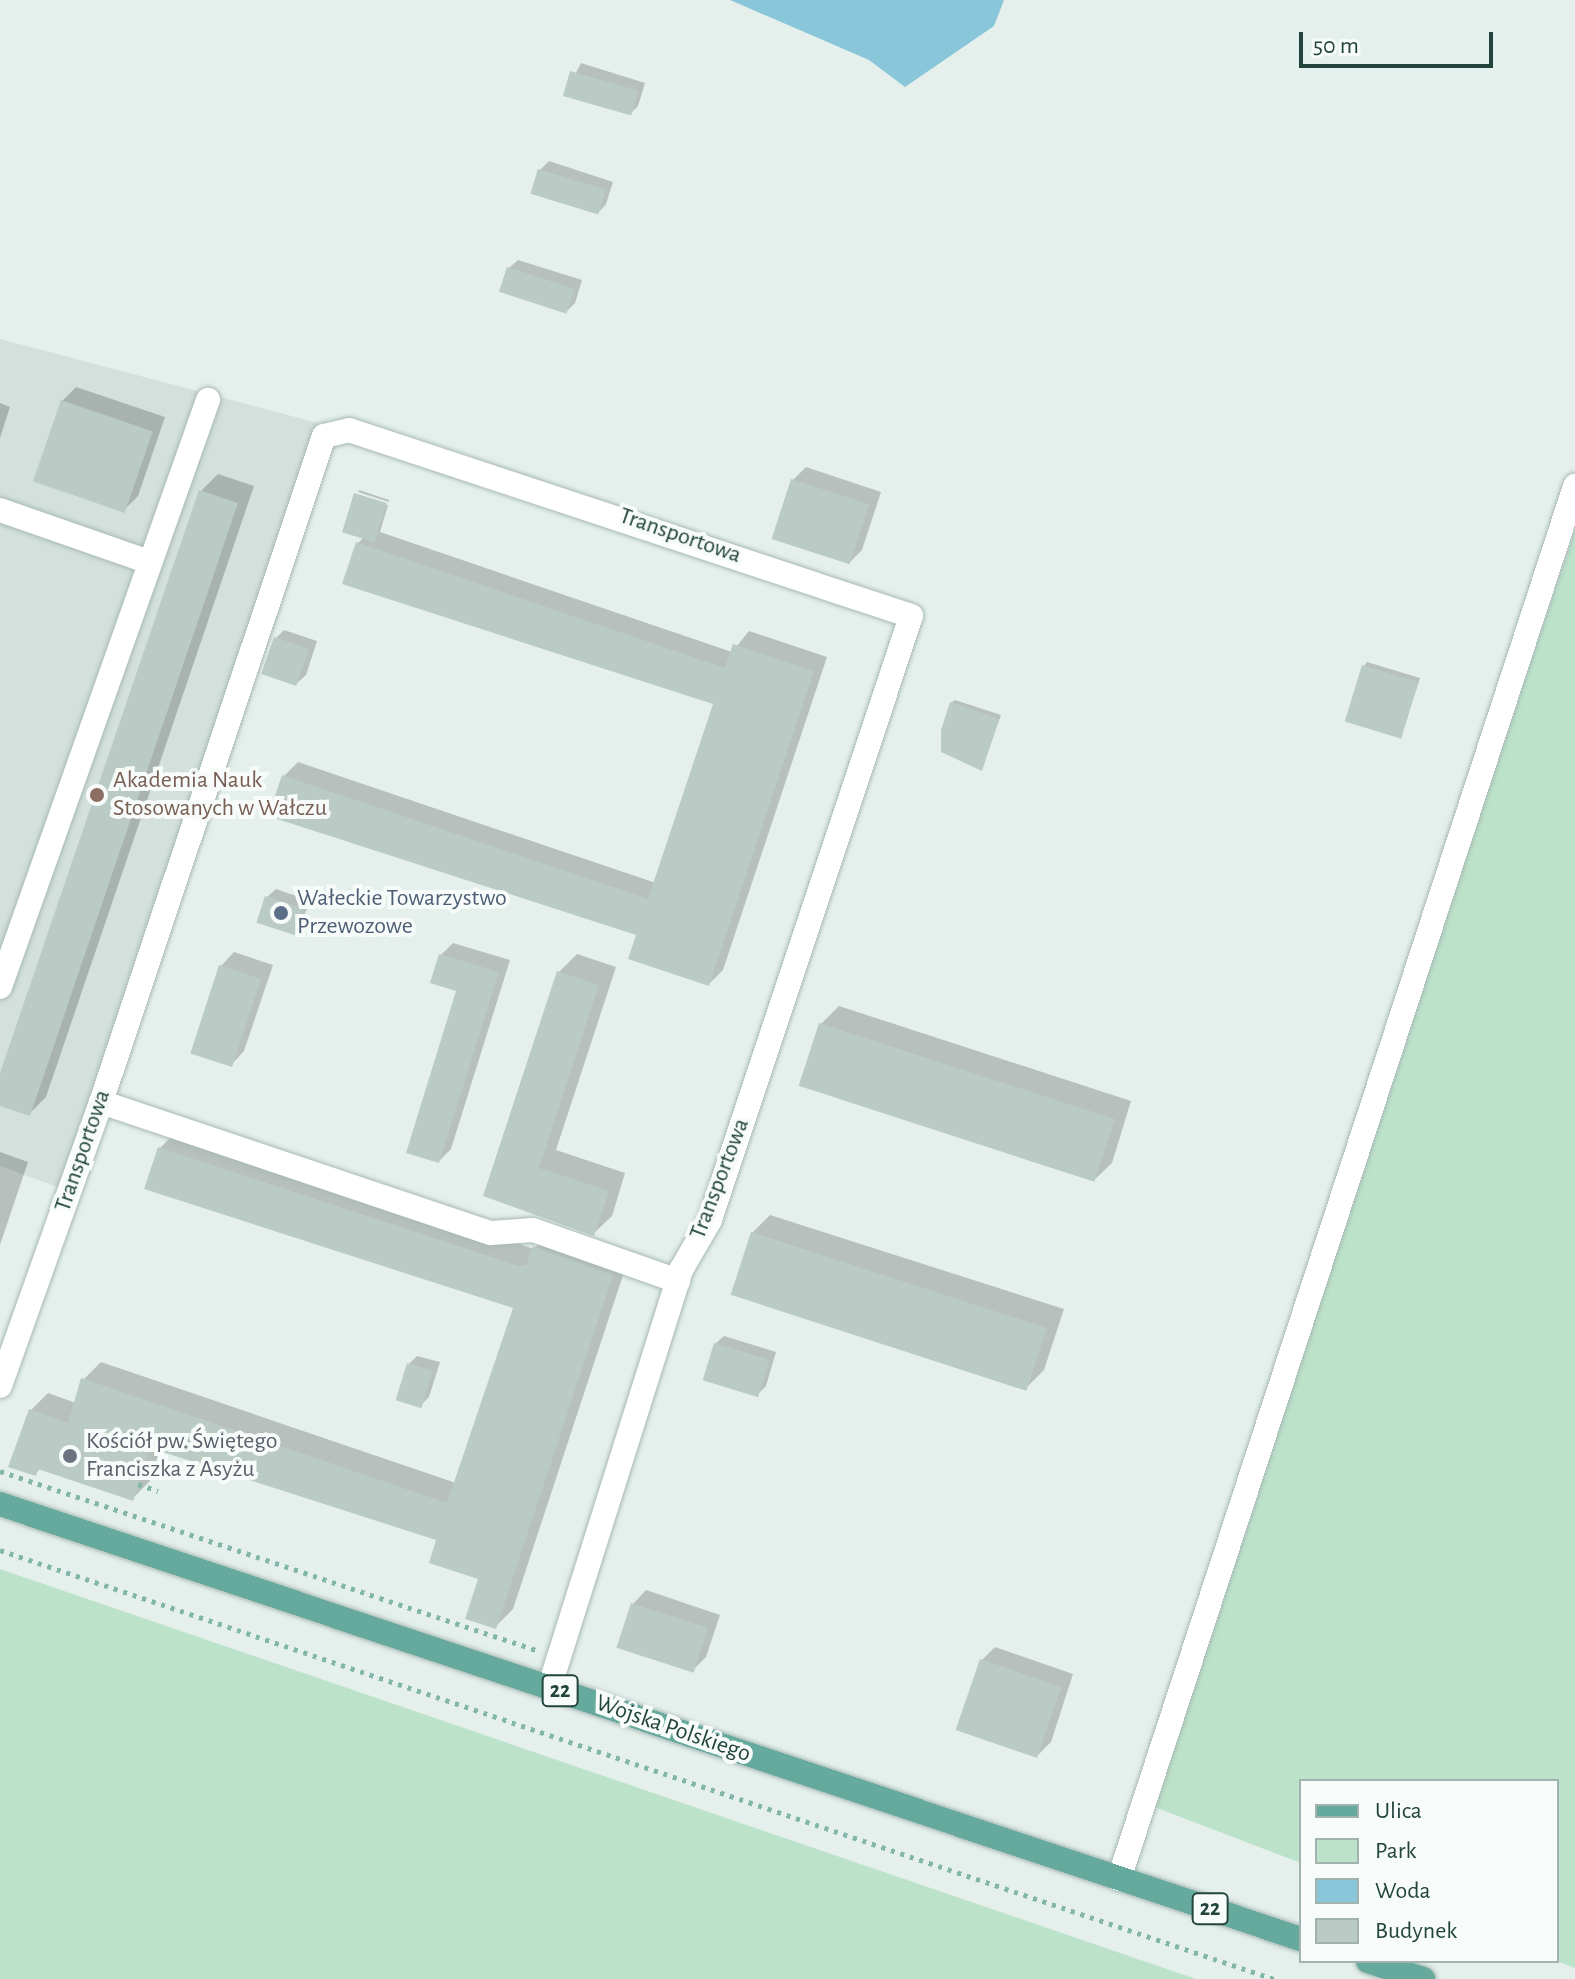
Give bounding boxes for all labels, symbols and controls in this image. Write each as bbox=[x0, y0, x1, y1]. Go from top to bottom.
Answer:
scale bar bbox=[1303, 16, 1497, 66]
text: 50 m bbox=[1313, 34, 1359, 58]
street label: Transportowa bbox=[615, 502, 745, 570]
place label: Akademia Nauk Stosowanych w Wałczu bbox=[113, 767, 327, 823]
marker: Akademia Nauk Stosowanych w Wałczu bbox=[88, 786, 106, 804]
place label: Wałeckie Towarzystwo Przewozowe bbox=[297, 885, 507, 941]
marker: Wałeckie Towarzystwo Przewozowe bbox=[272, 904, 290, 922]
street label: Transportowa bbox=[49, 1086, 117, 1216]
street label: Transportowa bbox=[684, 1115, 756, 1243]
place label: Kościół pw. Świętego Franciszka z Asyżu bbox=[86, 1428, 278, 1484]
marker: Kościół pw. Świętego Franciszka z Asyżu bbox=[61, 1447, 79, 1465]
road number: 22 bbox=[540, 1673, 580, 1709]
street label: Wojska Polskiego bbox=[592, 1689, 754, 1769]
legend bbox=[1299, 1779, 1559, 1963]
text: Ulica bbox=[1375, 1799, 1422, 1823]
text: Park bbox=[1375, 1839, 1416, 1863]
text: Woda bbox=[1375, 1879, 1431, 1903]
road number: 22 bbox=[1190, 1891, 1230, 1927]
text: Budynek bbox=[1375, 1919, 1457, 1943]

